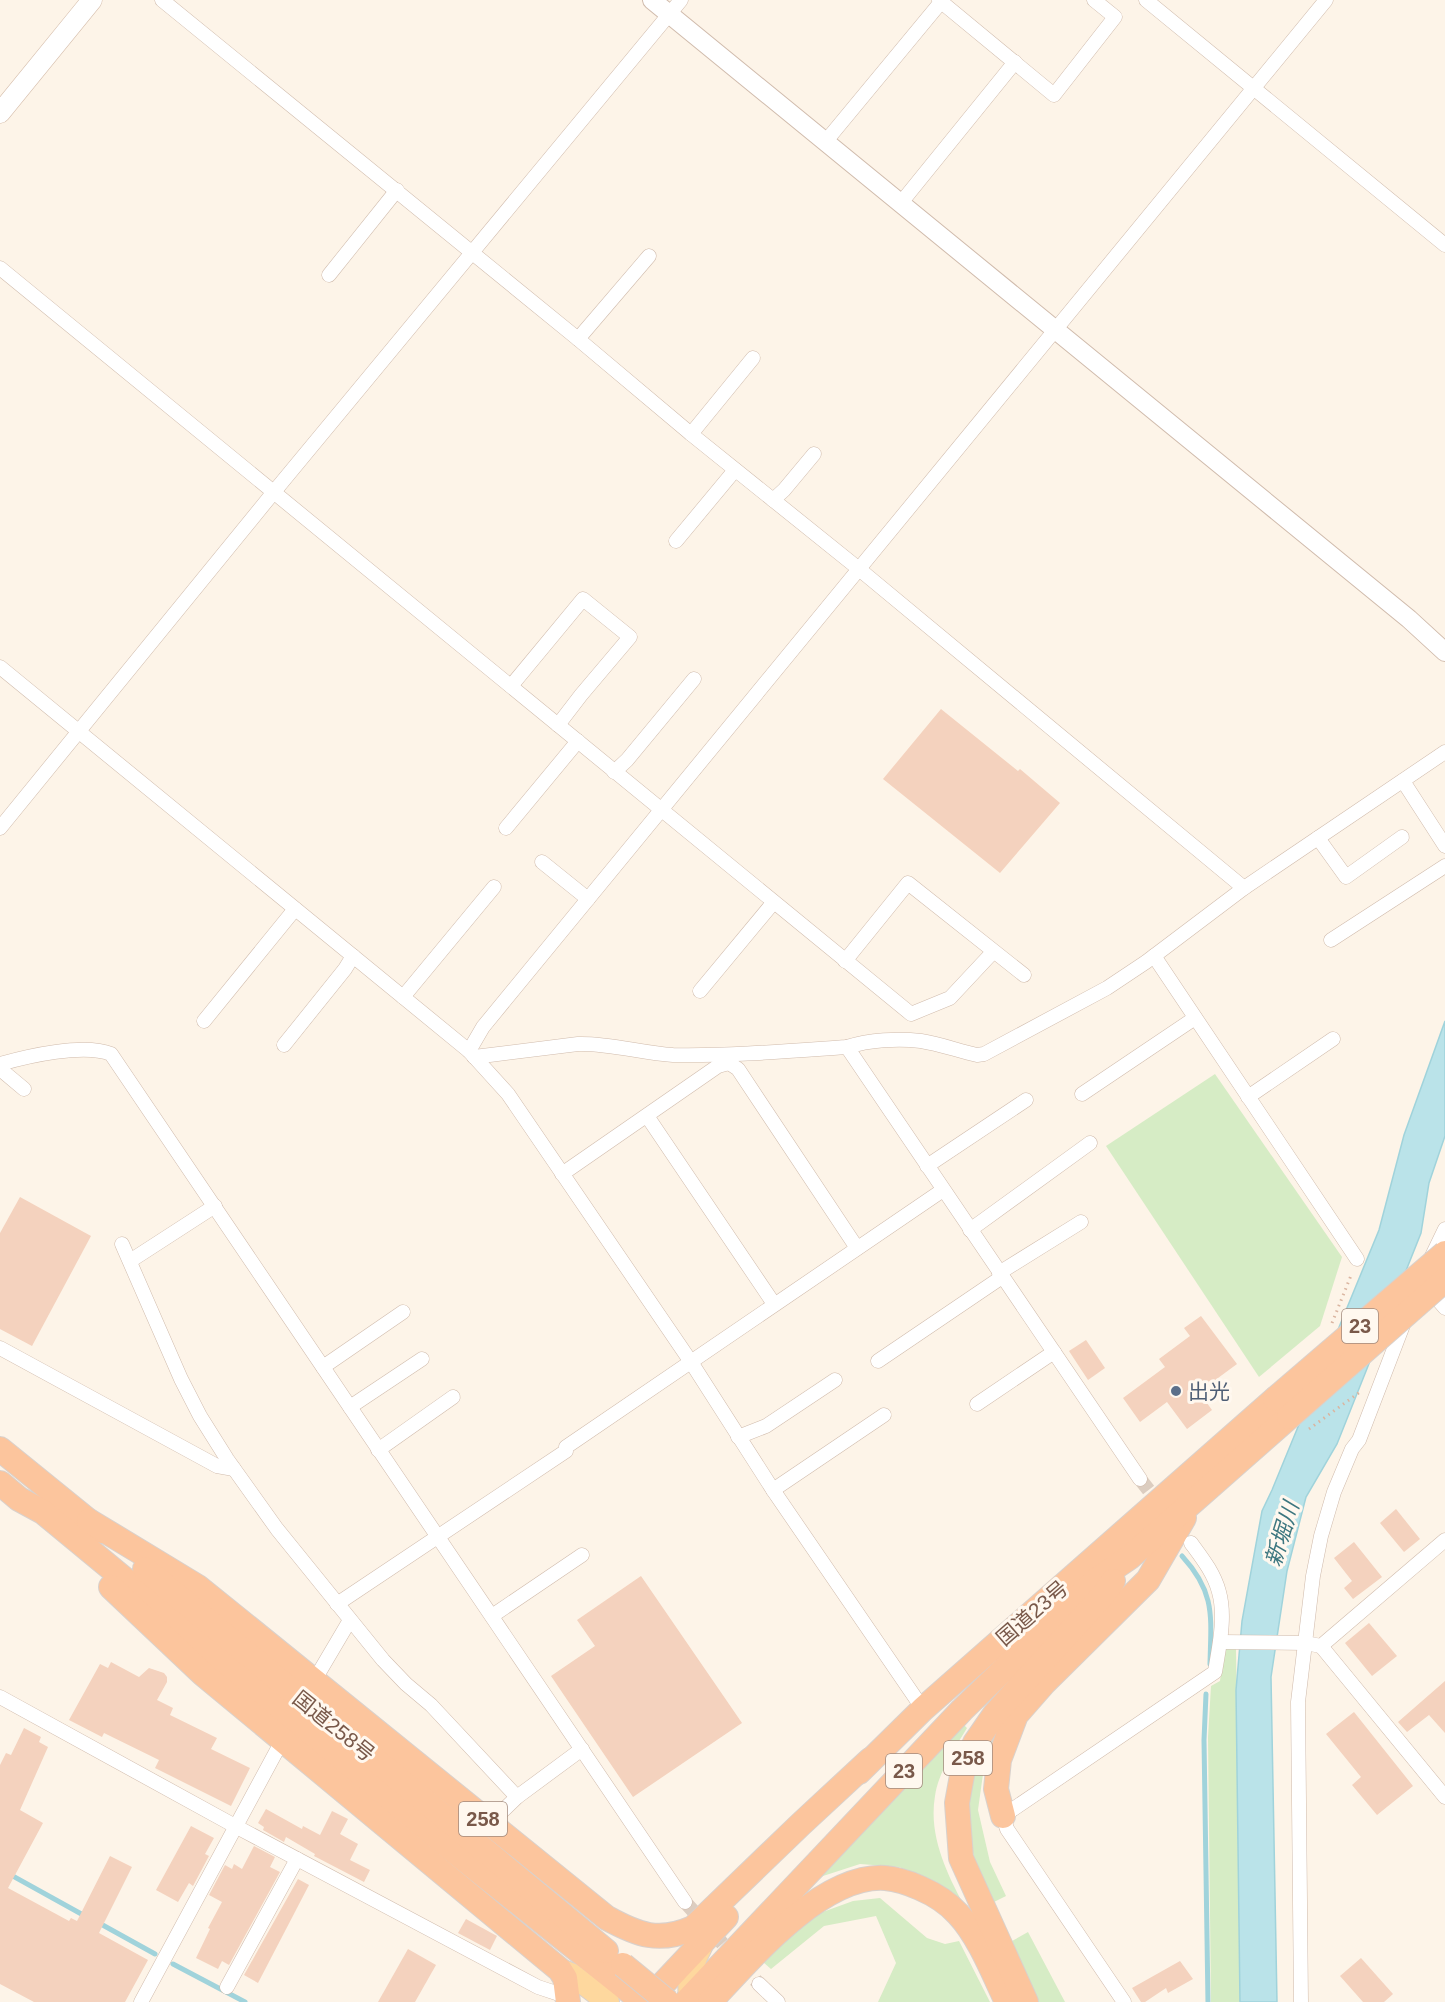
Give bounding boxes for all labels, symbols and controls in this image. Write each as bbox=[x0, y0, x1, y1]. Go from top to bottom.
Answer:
road number: 23 bbox=[1342, 1309, 1378, 1343]
place label: 出光 bbox=[1188, 1380, 1230, 1403]
marker: 出光 bbox=[1169, 1384, 1183, 1398]
water label: 新堀川 bbox=[1260, 1497, 1304, 1569]
street label: 国道23号 bbox=[992, 1576, 1072, 1650]
street label: 国道258号 bbox=[289, 1686, 379, 1766]
road number: 258 bbox=[944, 1741, 992, 1775]
road number: 23 bbox=[886, 1754, 922, 1788]
road number: 258 bbox=[459, 1802, 507, 1836]

